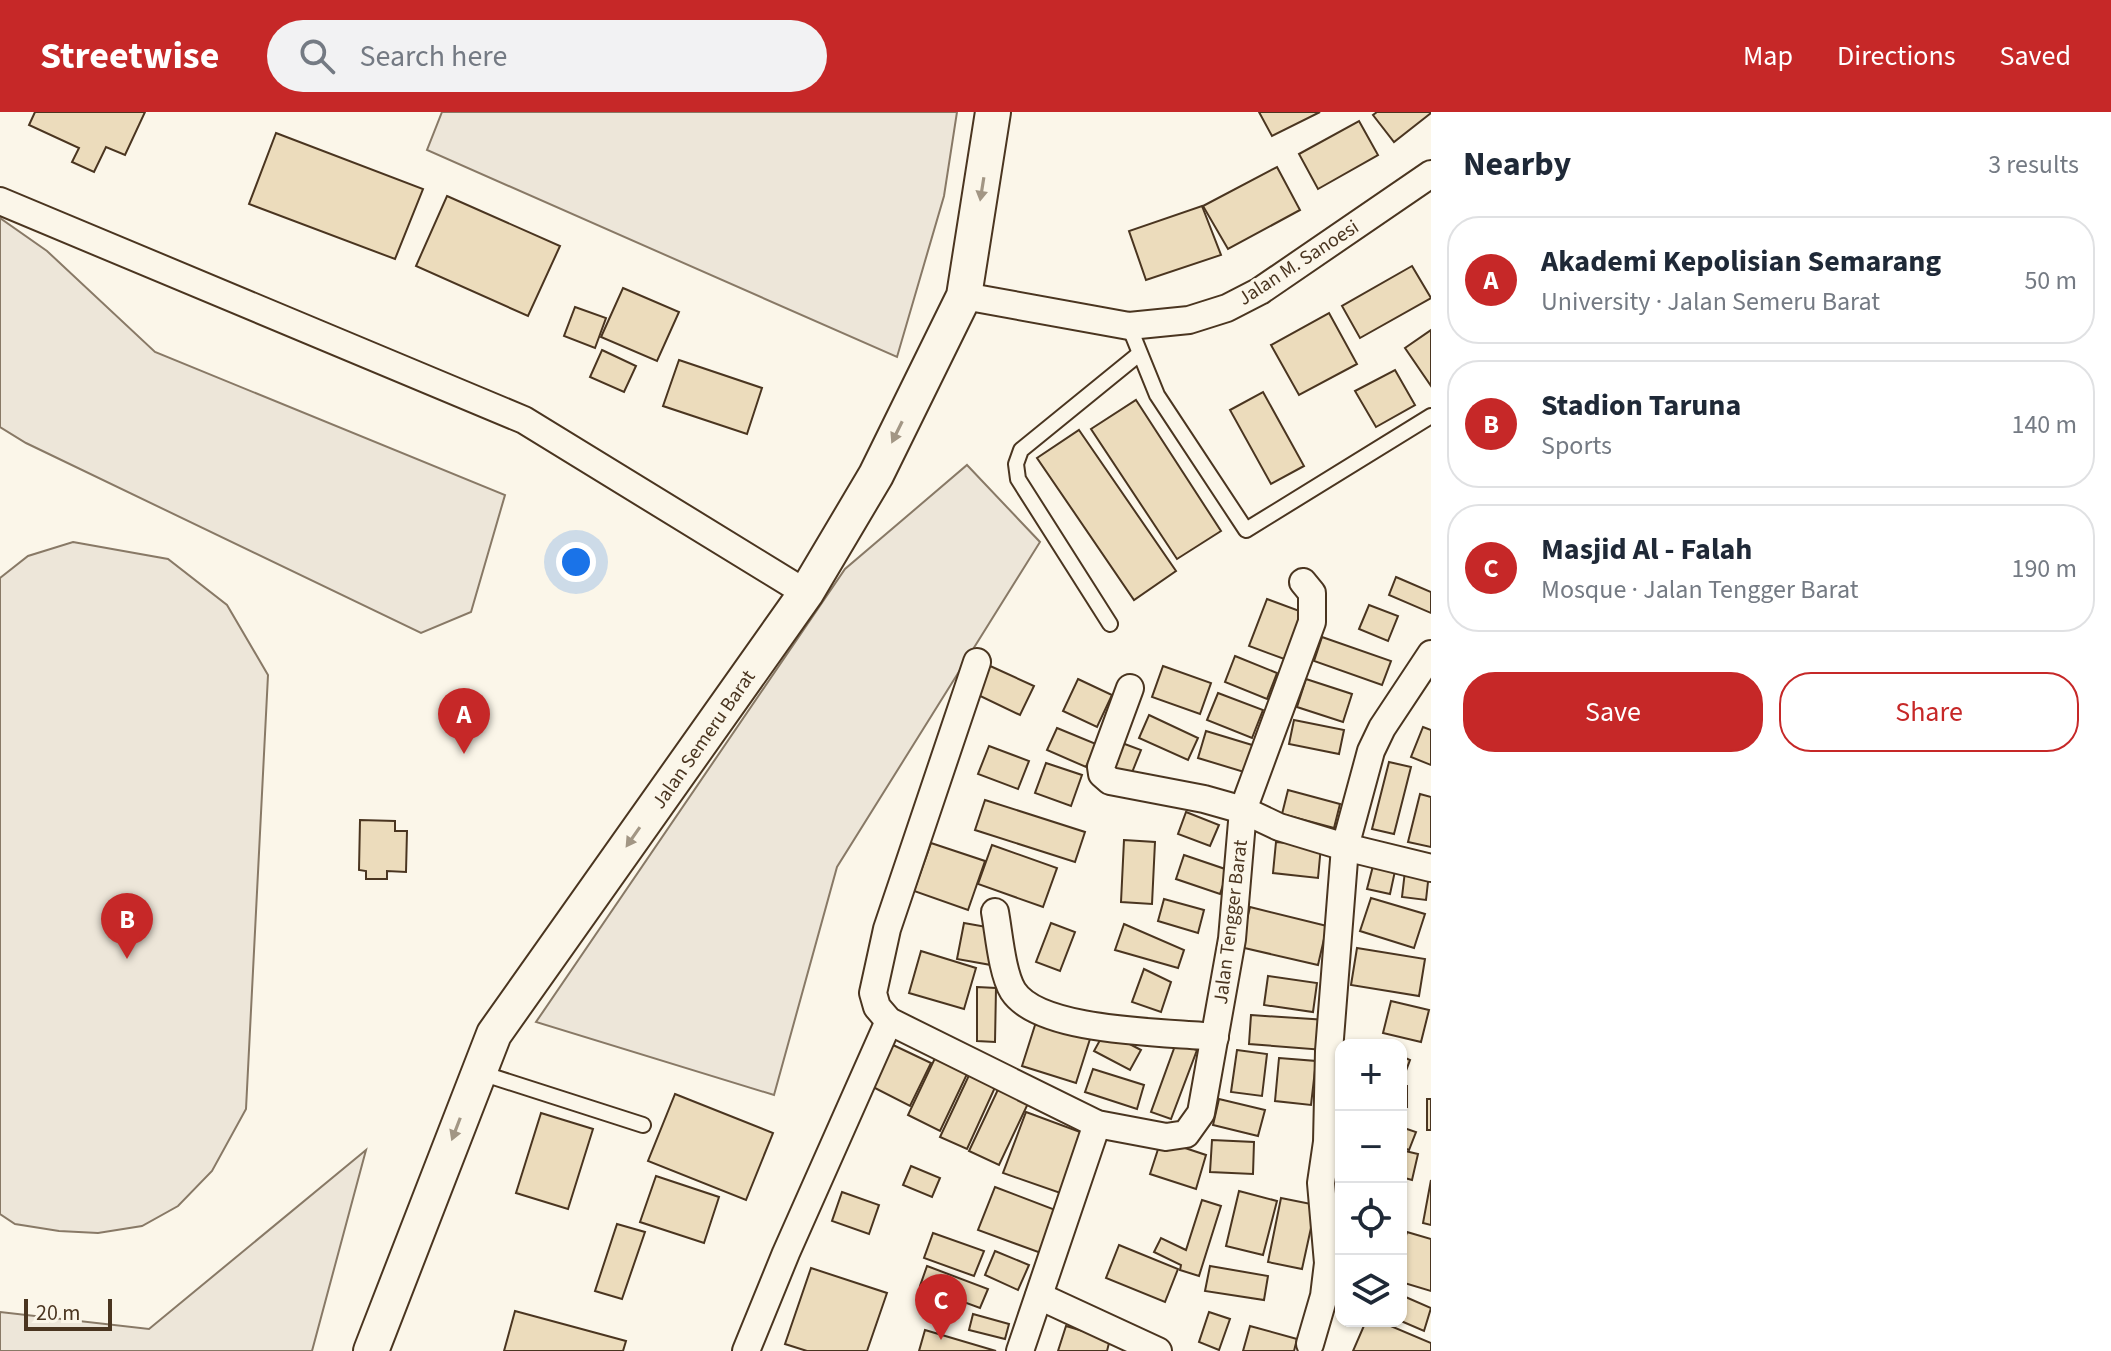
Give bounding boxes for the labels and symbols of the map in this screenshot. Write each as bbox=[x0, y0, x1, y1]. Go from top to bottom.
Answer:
one-way arrow bbox=[975, 177, 987, 202]
street label: Jalan M. Sanoesi bbox=[1233, 213, 1364, 312]
one-way arrow bbox=[890, 420, 904, 444]
your location bbox=[556, 542, 596, 582]
street label: Jalan Semeru Barat bbox=[645, 664, 762, 815]
pin: A bbox=[438, 688, 490, 754]
one-way arrow bbox=[626, 827, 641, 848]
street label: Jalan Tengger Barat bbox=[1207, 838, 1255, 1006]
pin: B bbox=[101, 893, 153, 959]
one-way arrow bbox=[449, 1118, 462, 1142]
pin: C bbox=[915, 1274, 967, 1340]
scale bar bbox=[24, 1295, 112, 1331]

